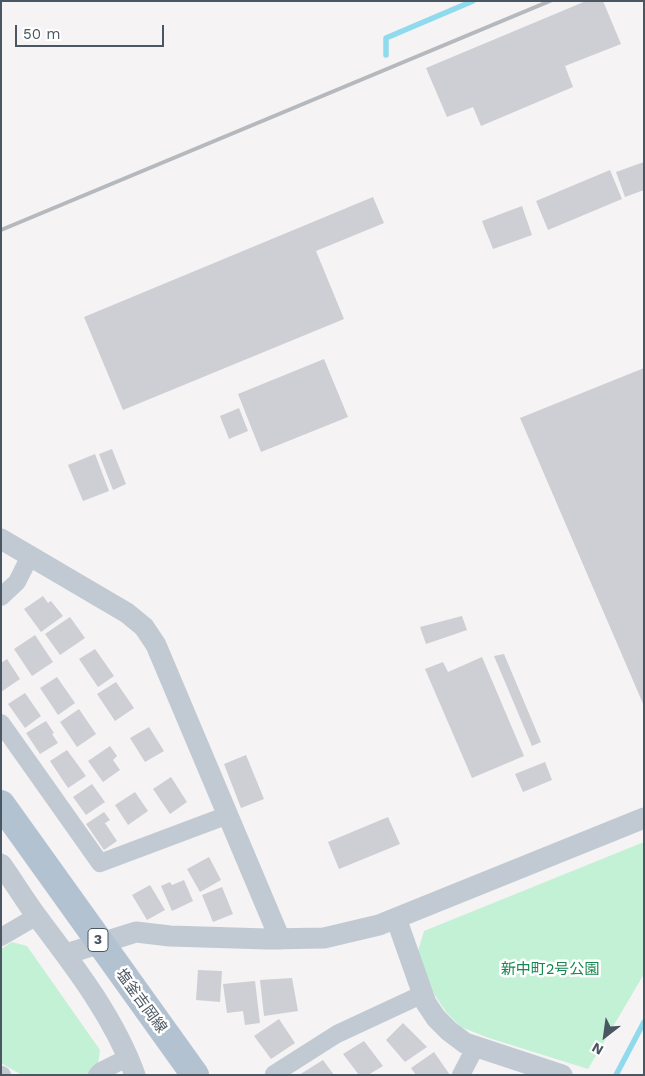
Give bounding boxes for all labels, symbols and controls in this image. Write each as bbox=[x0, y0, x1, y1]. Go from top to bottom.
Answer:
scale bar bbox=[18, 15, 166, 47]
text: 50 m bbox=[23, 25, 60, 43]
road number: 3 bbox=[88, 928, 108, 952]
park label: 新中町2号公園 bbox=[501, 961, 599, 979]
street label: 塩釜吉岡線 bbox=[112, 965, 170, 1037]
north arrow bbox=[580, 1011, 630, 1061]
text: N bbox=[589, 1039, 606, 1059]

